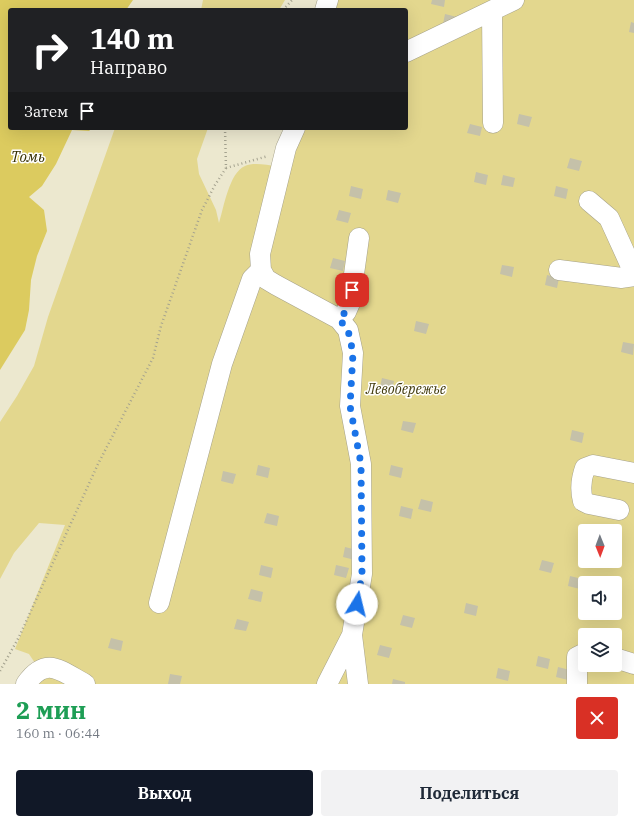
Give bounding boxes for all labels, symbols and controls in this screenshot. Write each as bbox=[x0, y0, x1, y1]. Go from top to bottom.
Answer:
text: 140 m bbox=[90, 20, 174, 57]
icon: right bbox=[24, 24, 76, 76]
text: Направо bbox=[90, 56, 167, 79]
icon: arrive bbox=[76, 100, 98, 122]
text: Затем bbox=[24, 102, 68, 121]
water label: Томь bbox=[11, 147, 45, 166]
pin bbox=[335, 273, 369, 307]
icon: arrive bbox=[341, 279, 363, 301]
park label: Левобережье bbox=[365, 380, 447, 398]
north arrow bbox=[578, 524, 622, 568]
map controls bbox=[578, 524, 622, 672]
button: sound bbox=[578, 576, 622, 620]
position arrow bbox=[336, 583, 378, 625]
button: layers bbox=[578, 628, 622, 672]
text: 2 мин bbox=[16, 694, 86, 726]
button: close bbox=[576, 697, 618, 739]
text: 160 m · 06:44 bbox=[16, 725, 100, 742]
button: Выход bbox=[16, 770, 313, 816]
button: Поделиться bbox=[321, 770, 618, 816]

